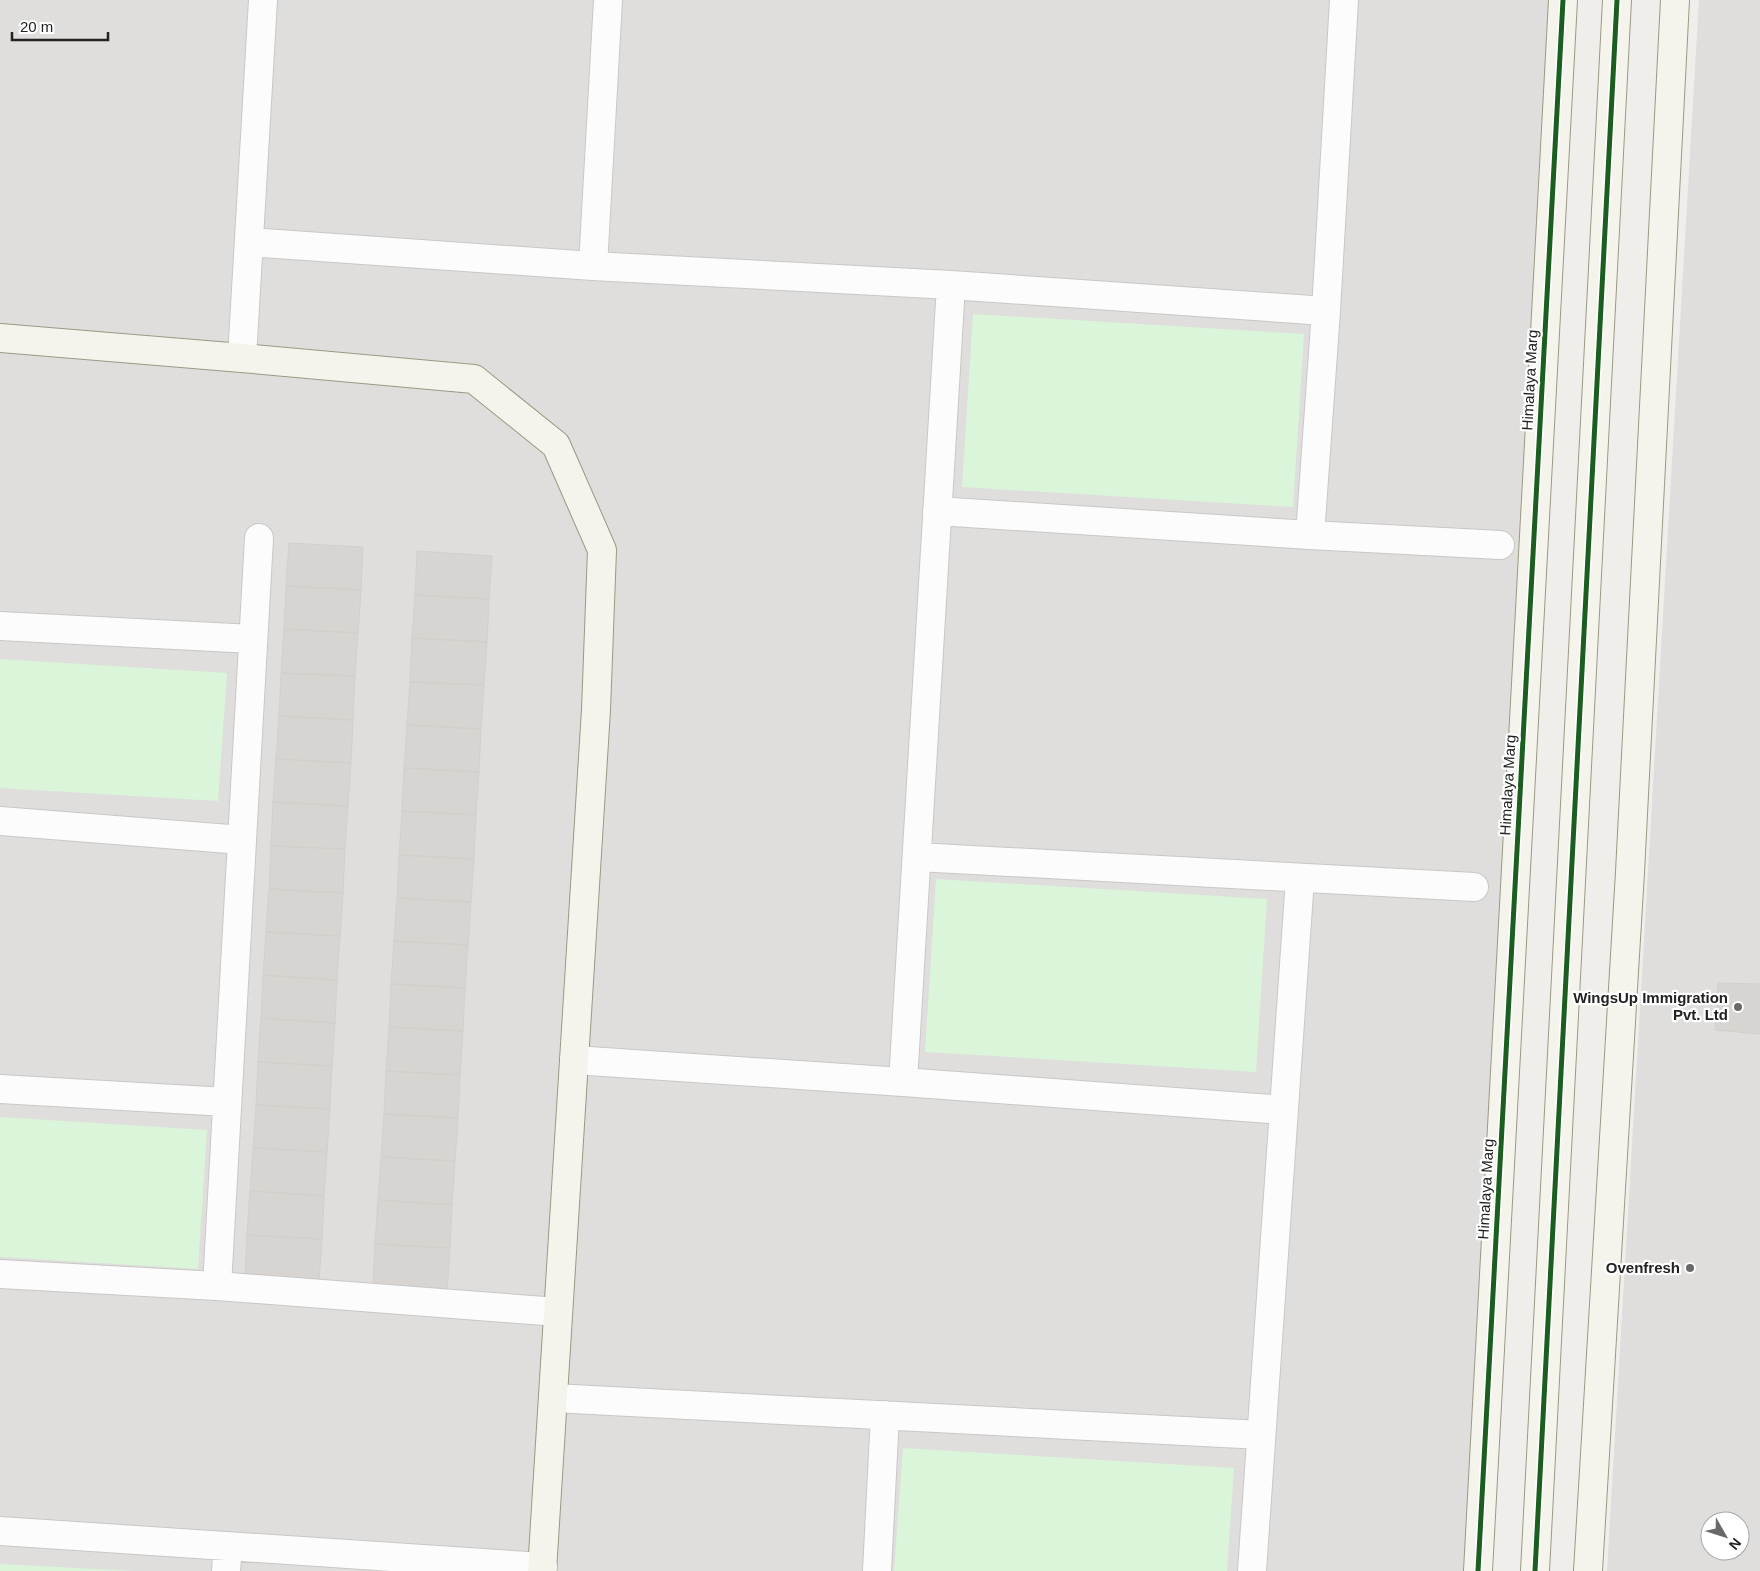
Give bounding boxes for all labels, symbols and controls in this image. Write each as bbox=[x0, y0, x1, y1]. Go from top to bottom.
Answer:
scale bar bbox=[12, 10, 109, 42]
text: 20 m bbox=[20, 18, 53, 35]
street label: Himalaya Marg bbox=[1518, 329, 1541, 431]
street label: Himalaya Marg bbox=[1496, 734, 1519, 836]
place label: WingsUp Immigration Pvt. Ltd bbox=[1573, 989, 1728, 1023]
marker: WingsUp Immigration Pvt. Ltd bbox=[1732, 1001, 1744, 1013]
street label: Himalaya Marg bbox=[1474, 1138, 1497, 1240]
place label: Ovenfresh bbox=[1606, 1259, 1680, 1276]
marker: Ovenfresh bbox=[1684, 1262, 1696, 1274]
north arrow bbox=[1700, 1511, 1750, 1561]
text: N bbox=[1726, 1535, 1745, 1553]

